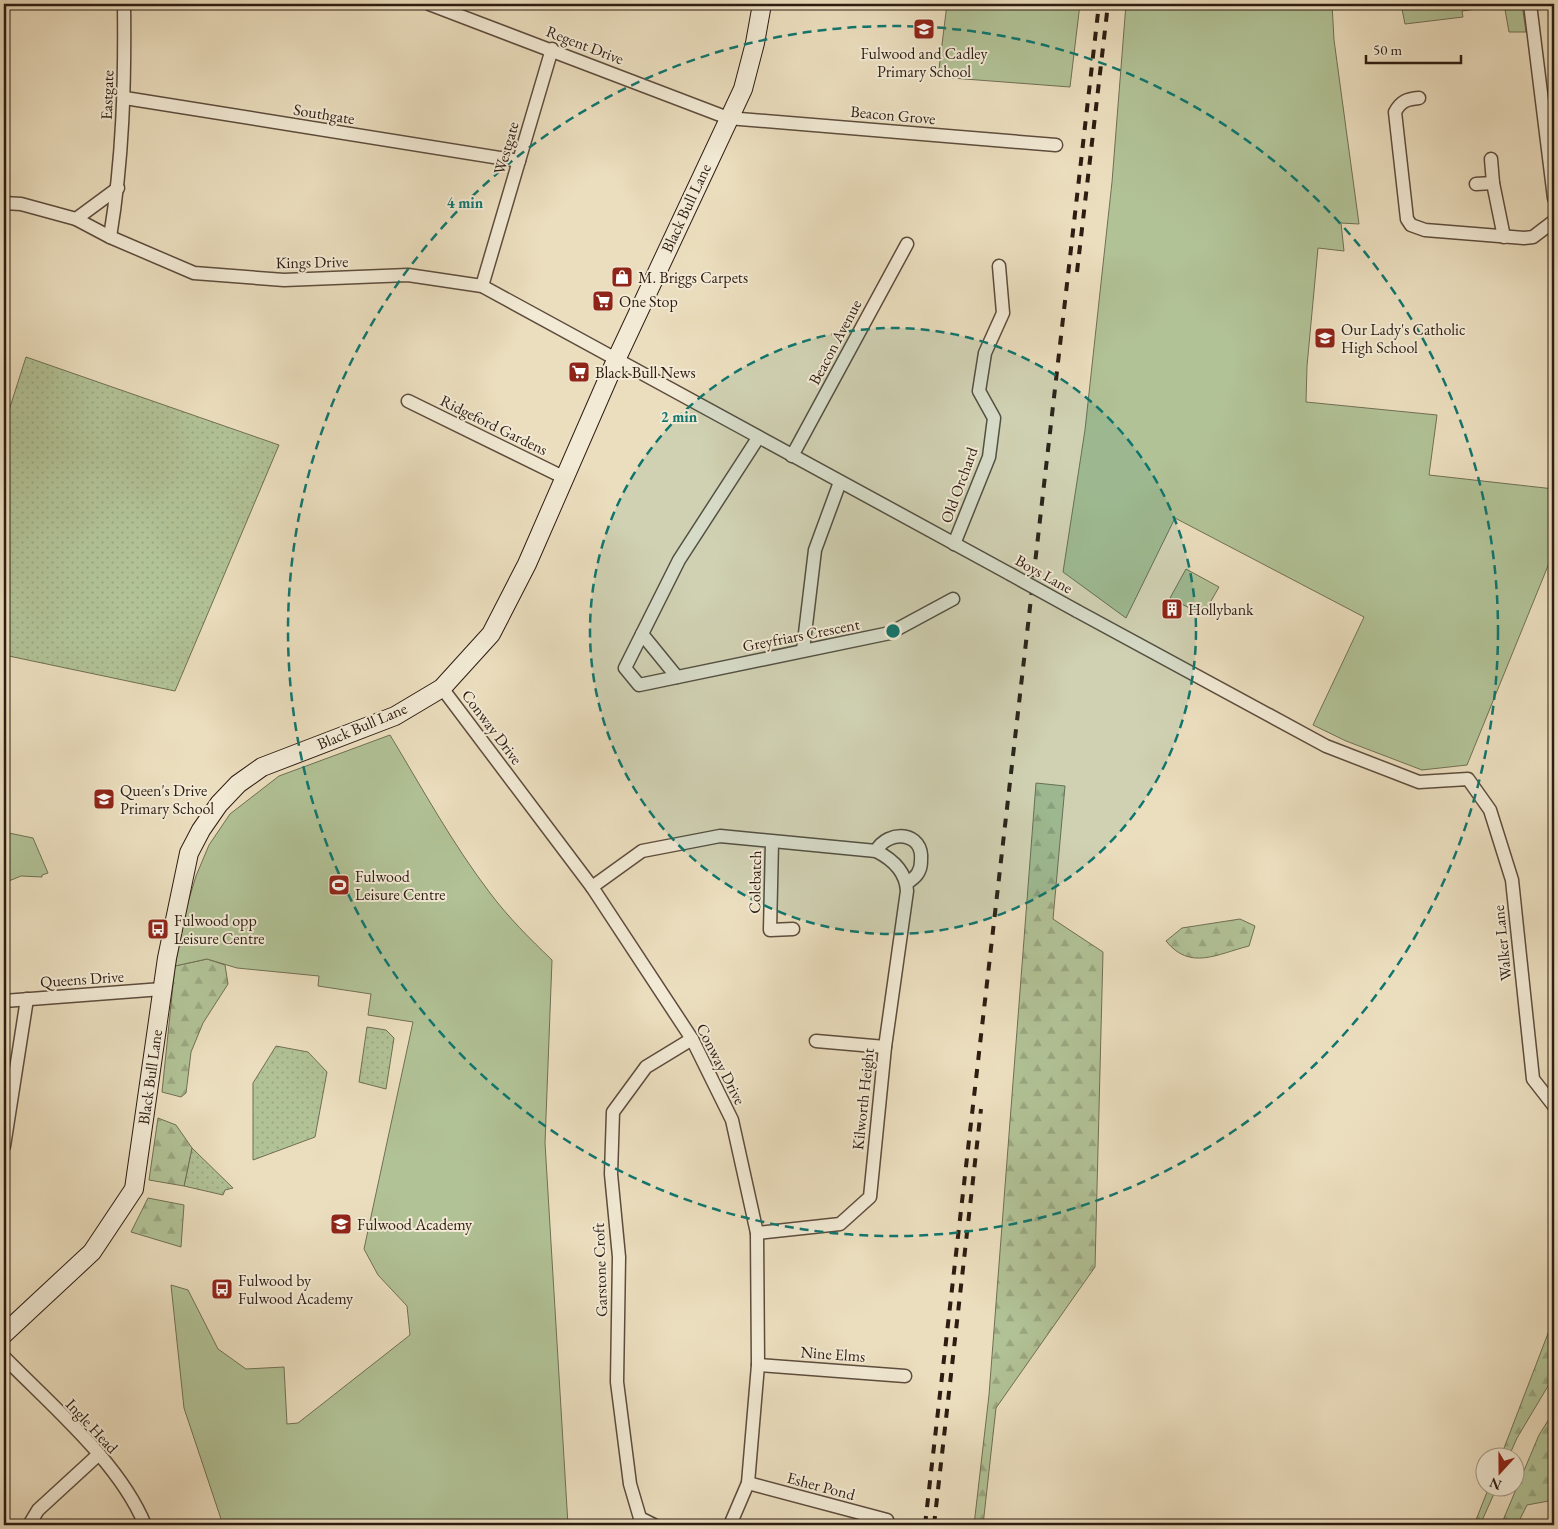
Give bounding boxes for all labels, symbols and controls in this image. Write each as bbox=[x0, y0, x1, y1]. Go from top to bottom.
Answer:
school or university icon: Fulwood and Cadley Primary School bbox=[912, 17, 936, 41]
street label: Regent Drive bbox=[543, 21, 627, 69]
scale bar bbox=[1366, 32, 1460, 64]
text: 50 m bbox=[1373, 40, 1402, 59]
place label: Fulwood and Cadley Primary School bbox=[860, 43, 989, 82]
street label: Eastgate bbox=[96, 70, 118, 120]
street label: Southgate bbox=[292, 99, 356, 129]
street label: Beacon Grove bbox=[850, 101, 936, 129]
street label: Westgate bbox=[488, 119, 524, 177]
street label: Black Bull Lane bbox=[656, 160, 716, 256]
text: 4 min bbox=[447, 193, 484, 212]
street label: Kings Drive bbox=[275, 251, 349, 273]
shop icon: M. Briggs Carpets bbox=[610, 265, 634, 289]
place label: M. Briggs Carpets bbox=[638, 267, 748, 288]
supermarket icon: One Stop bbox=[591, 289, 615, 313]
place label: One Stop bbox=[619, 291, 678, 312]
street label: Beacon Avenue bbox=[804, 296, 866, 388]
place label: Our Lady's Catholic High School bbox=[1341, 319, 1466, 358]
school or university icon: Our Lady's Catholic High School bbox=[1313, 326, 1337, 350]
supermarket icon: Black Bull News bbox=[567, 360, 591, 384]
place label: Black Bull News bbox=[595, 362, 696, 383]
street label: Ridgeford Gardens bbox=[437, 390, 551, 460]
text: 2 min bbox=[661, 407, 698, 426]
street label: Old Orchard bbox=[936, 443, 983, 526]
street label: Boys Lane bbox=[1011, 550, 1077, 598]
building icon: Hollybank bbox=[1160, 597, 1184, 621]
place label: Hollybank bbox=[1188, 599, 1254, 620]
street label: Greyfriars Crescent bbox=[741, 613, 861, 657]
centre of rings bbox=[884, 622, 902, 640]
street label: Conway Drive bbox=[457, 685, 527, 769]
street label: Black Bull Lane bbox=[314, 698, 410, 754]
place label: Queen's Drive Primary School bbox=[120, 780, 214, 819]
school or university icon: Queen's Drive Primary School bbox=[92, 787, 116, 811]
street label: Colebatch bbox=[744, 850, 766, 914]
place label: Fulwood Leisure Centre bbox=[355, 866, 446, 905]
sports icon: Fulwood Leisure Centre bbox=[327, 873, 351, 897]
street label: Walker Lane bbox=[1488, 904, 1516, 982]
place label: Fulwood opp Leisure Centre bbox=[174, 910, 265, 949]
bus stop icon: Fulwood opp Leisure Centre bbox=[146, 917, 170, 941]
street label: Queens Drive bbox=[39, 966, 125, 992]
street label: Conway Drive bbox=[692, 1020, 750, 1108]
street label: Black Bull Lane bbox=[133, 1028, 167, 1126]
street label: Kilworth Height bbox=[847, 1047, 879, 1151]
school or university icon: Fulwood Academy bbox=[329, 1212, 353, 1236]
place label: Fulwood Academy bbox=[357, 1214, 473, 1235]
street label: Garstone Croft bbox=[588, 1223, 612, 1317]
place label: Fulwood by Fulwood Academy bbox=[238, 1270, 354, 1309]
bus stop icon: Fulwood by Fulwood Academy bbox=[210, 1277, 234, 1301]
street label: Nine Elms bbox=[800, 1341, 866, 1367]
street label: Ingle Head bbox=[61, 1394, 123, 1459]
north arrow bbox=[1476, 1446, 1526, 1496]
street label: Esher Pond bbox=[785, 1467, 858, 1505]
text: N bbox=[1486, 1473, 1504, 1495]

